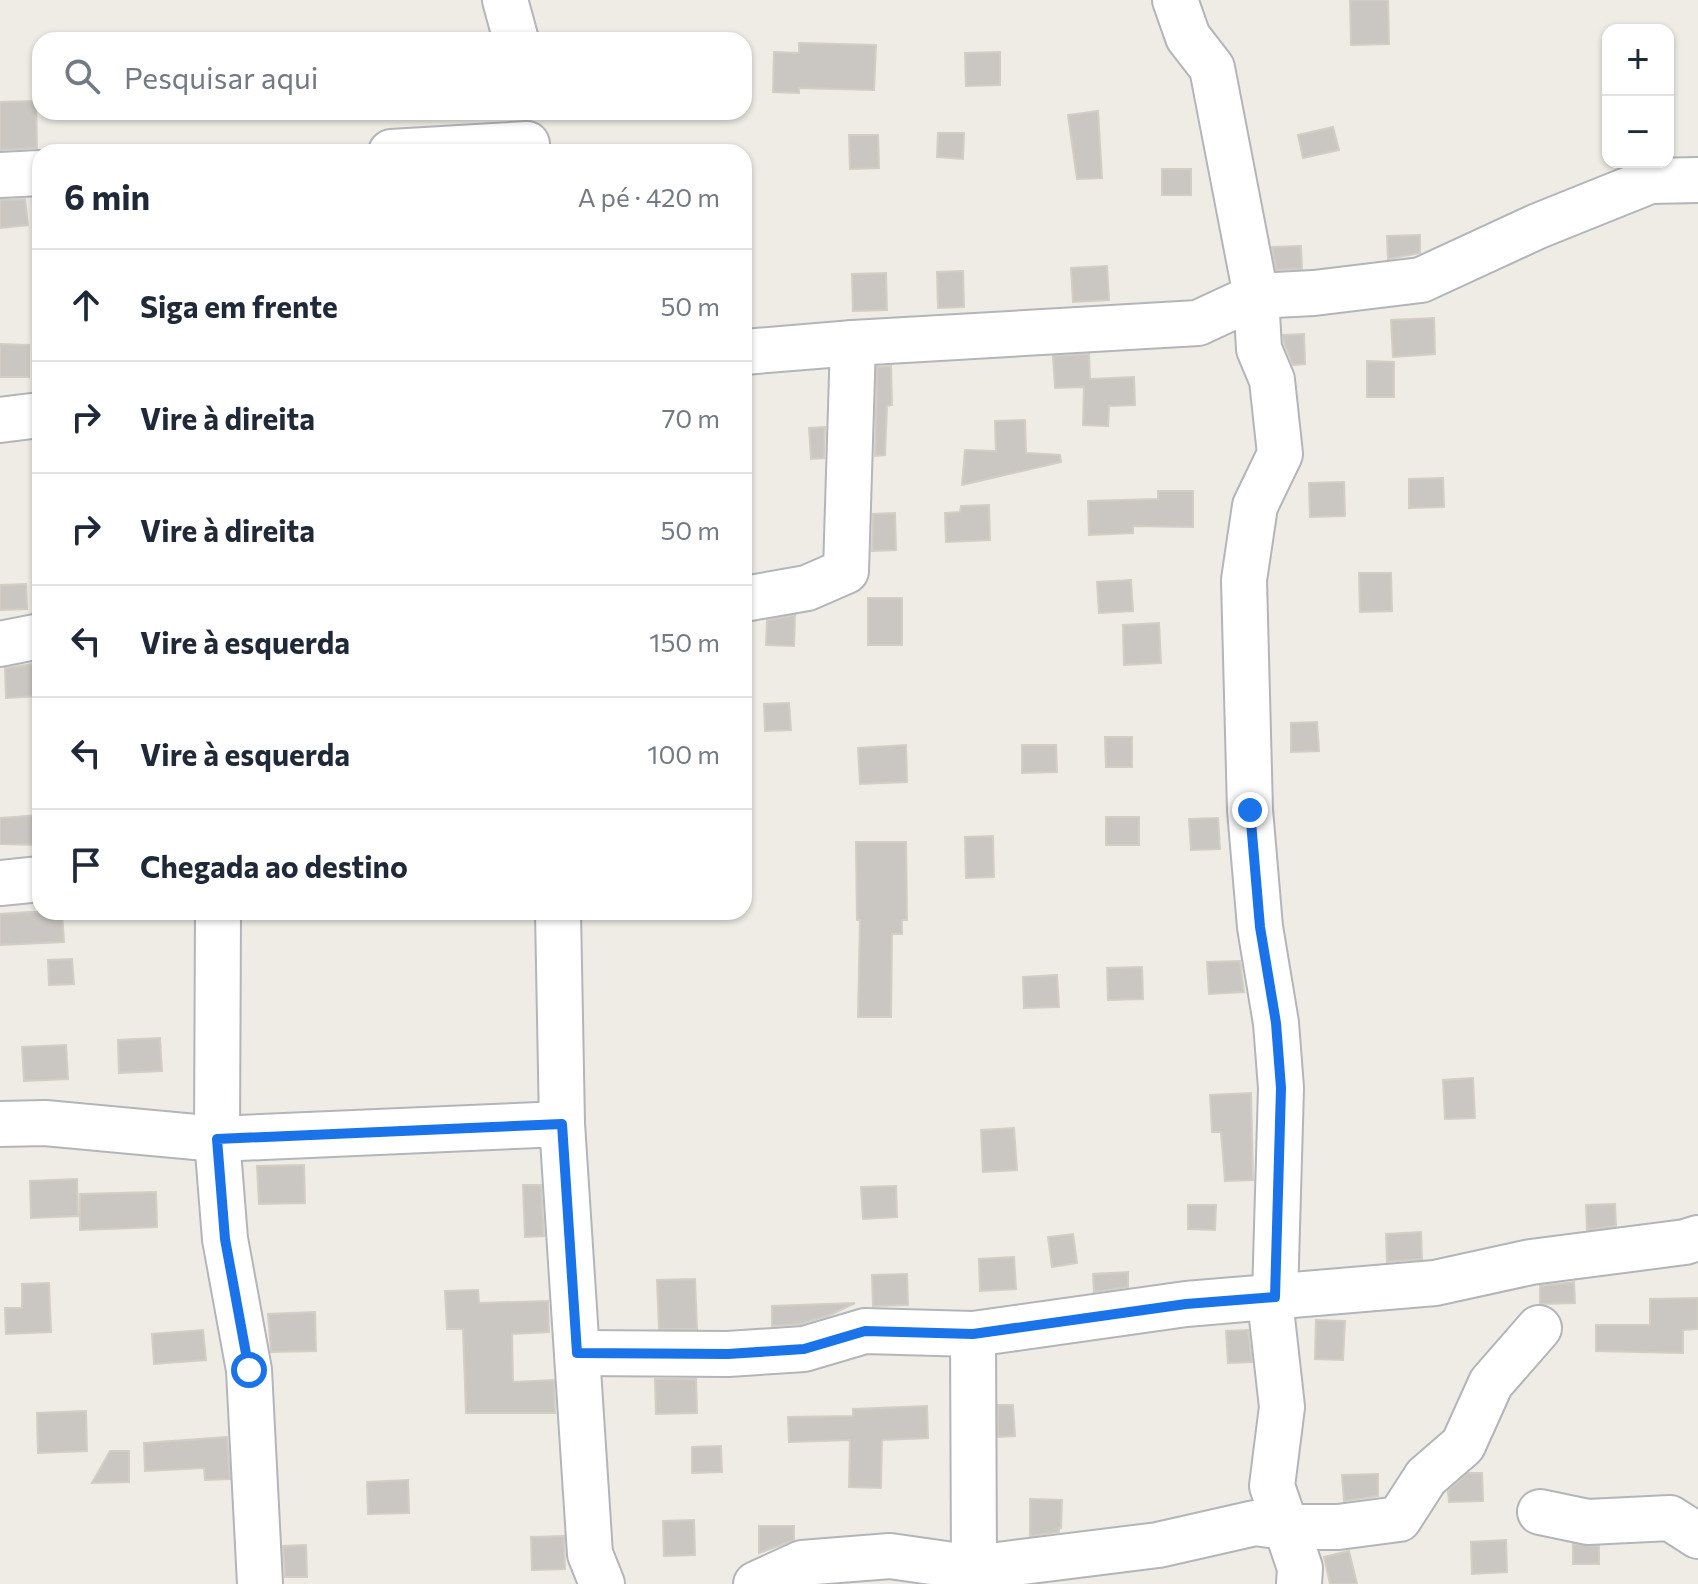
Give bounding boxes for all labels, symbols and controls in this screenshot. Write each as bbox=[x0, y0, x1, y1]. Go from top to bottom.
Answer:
map controls bbox=[1602, 24, 1674, 168]
button: + bbox=[1602, 24, 1674, 96]
search box bbox=[32, 32, 752, 120]
icon: search bbox=[60, 54, 104, 98]
text: Pesquisar aqui bbox=[124, 58, 319, 95]
button: − bbox=[1602, 96, 1674, 168]
text: 6 min bbox=[64, 175, 150, 217]
text: A pé · 420 m bbox=[578, 181, 720, 212]
icon: ahead bbox=[64, 283, 108, 327]
text: Siga em frente bbox=[140, 287, 338, 324]
text: 50 m bbox=[660, 290, 720, 321]
icon: right bbox=[64, 395, 108, 439]
text: Vire à direita bbox=[140, 399, 315, 436]
text: 70 m bbox=[662, 402, 720, 433]
icon: right bbox=[64, 507, 108, 551]
text: Vire à direita bbox=[140, 511, 315, 548]
text: 50 m bbox=[660, 514, 720, 545]
icon: left bbox=[64, 619, 108, 663]
text: Vire à esquerda bbox=[140, 623, 350, 660]
text: 150 m bbox=[649, 626, 720, 657]
icon: left bbox=[64, 731, 108, 775]
text: Vire à esquerda bbox=[140, 735, 350, 772]
text: 100 m bbox=[647, 738, 720, 769]
route end bbox=[1232, 792, 1268, 828]
icon: arrive bbox=[64, 843, 108, 887]
text: Chegada ao destino bbox=[140, 847, 408, 884]
route start bbox=[231, 1352, 267, 1388]

